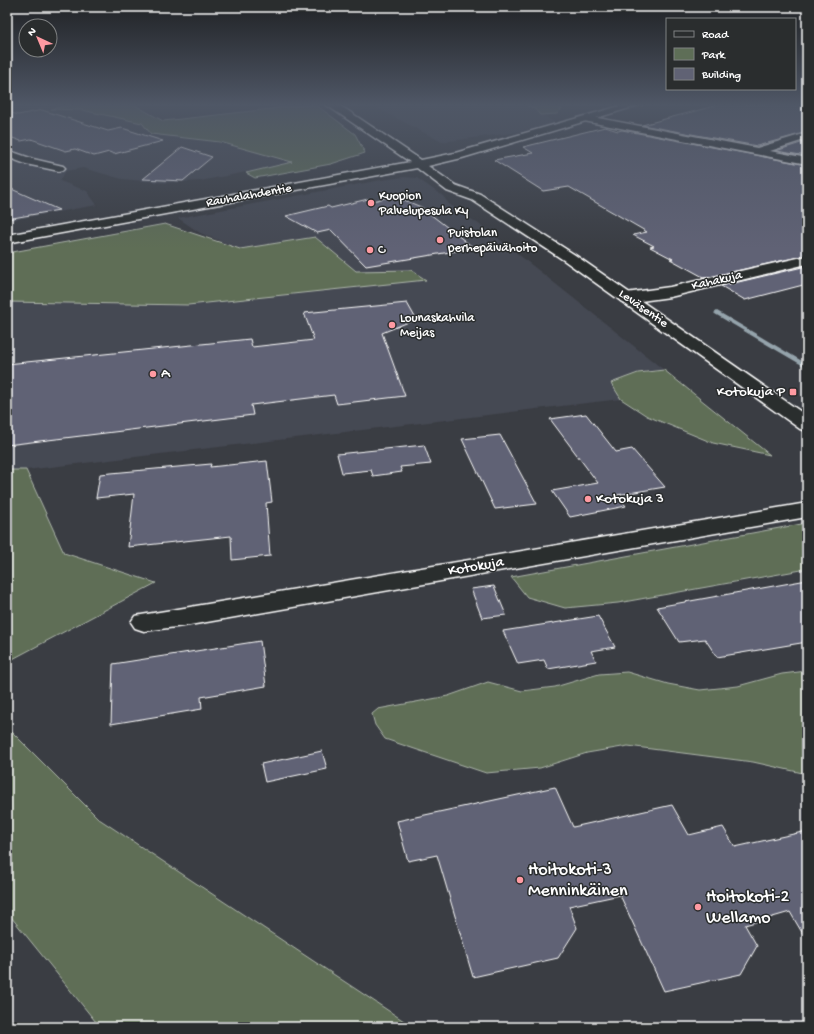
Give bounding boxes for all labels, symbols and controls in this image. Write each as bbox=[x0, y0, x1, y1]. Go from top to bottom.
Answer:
north arrow bbox=[18, 18, 58, 58]
legend bbox=[666, 18, 796, 90]
text: N bbox=[26, 25, 39, 39]
text: Road bbox=[702, 29, 729, 43]
text: Park bbox=[701, 49, 727, 63]
text: Building bbox=[701, 69, 741, 83]
street label: Rauhalahdentie bbox=[205, 181, 293, 211]
place label: Kuopion Palvelupesula Ky bbox=[378, 189, 469, 219]
marker: Kuopion Palvelupesula Ky bbox=[366, 198, 376, 208]
place label: Puistolan perhepäivähoito bbox=[447, 226, 538, 256]
marker: Puistolan perhepäivähoito bbox=[435, 235, 445, 245]
place label: C bbox=[378, 243, 386, 258]
marker: C bbox=[365, 245, 375, 255]
street label: Kahakuja bbox=[690, 268, 745, 294]
street label: Leväsentie bbox=[615, 287, 671, 332]
place label: Lounaskahvila Meijas bbox=[400, 311, 475, 341]
marker: Lounaskahvila Meijas bbox=[387, 320, 397, 330]
place label: A bbox=[161, 365, 171, 383]
marker: A bbox=[148, 369, 158, 379]
place label: Kotokuja P bbox=[717, 383, 786, 401]
marker: Kotokuja P bbox=[788, 387, 798, 397]
place label: Kotokuja 3 bbox=[596, 490, 664, 508]
marker: Kotokuja 3 bbox=[583, 494, 593, 504]
street label: Kotokuja bbox=[447, 553, 506, 581]
place label: Hoitokoti-3 Menninkäinen bbox=[528, 860, 628, 902]
marker: Hoitokoti-3 Menninkäinen bbox=[515, 875, 525, 885]
place label: Hoitokoti-2 Wellamo bbox=[706, 887, 789, 929]
marker: Hoitokoti-2 Wellamo bbox=[693, 902, 703, 912]

